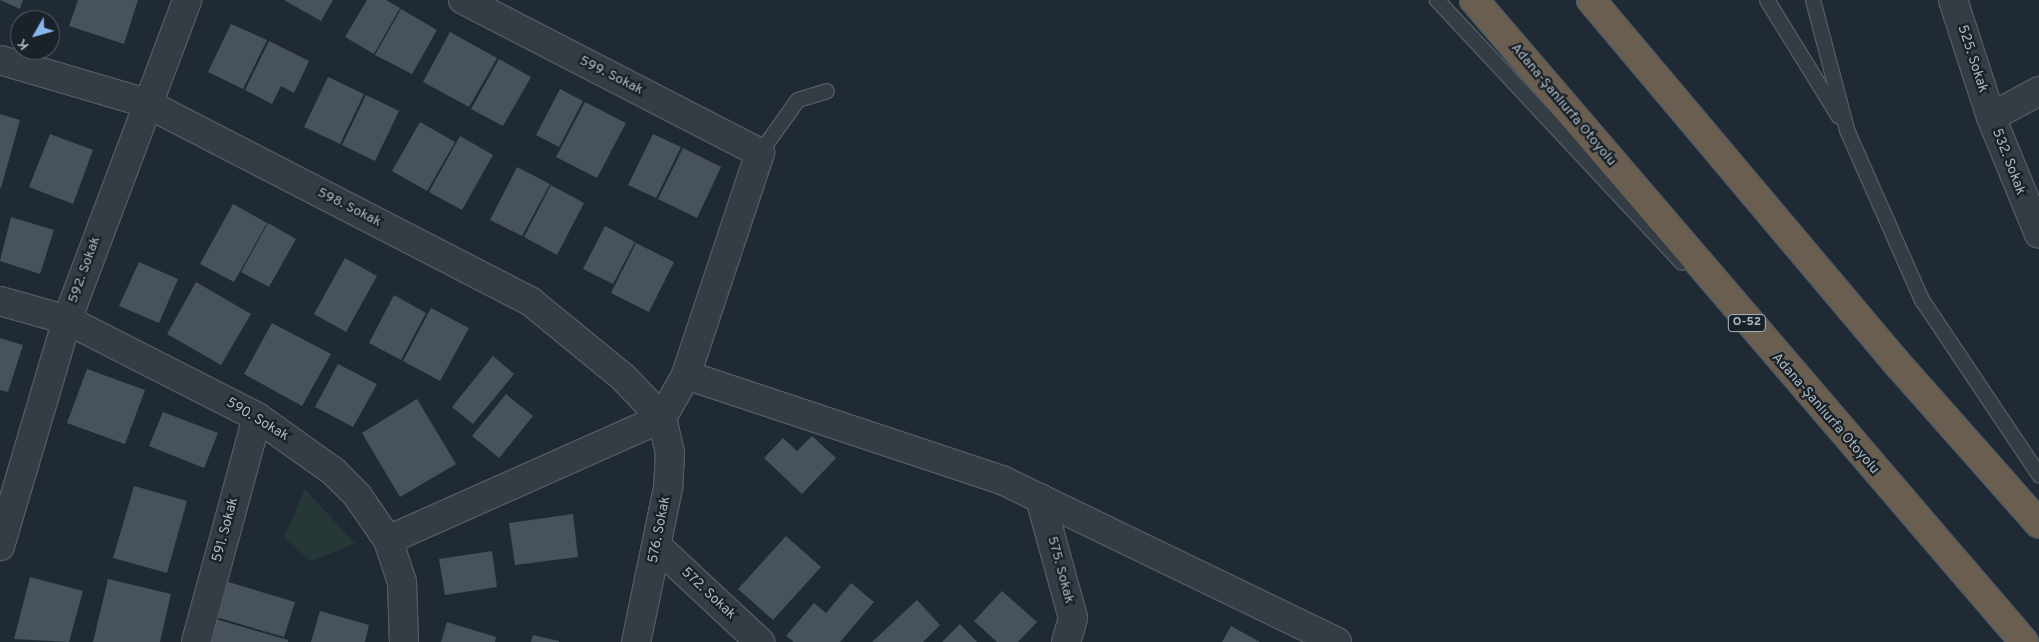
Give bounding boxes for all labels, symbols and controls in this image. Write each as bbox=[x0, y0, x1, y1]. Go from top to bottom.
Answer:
north arrow bbox=[10, 10, 60, 60]
street label: 525. Sokak bbox=[1953, 23, 1991, 95]
text: K bbox=[14, 35, 33, 53]
street label: Adana-Şanlıurfa Otoyolu bbox=[1507, 40, 1619, 170]
street label: 599. Sokak bbox=[576, 53, 646, 99]
street label: 532. Sokak bbox=[1988, 126, 2028, 198]
street label: 598. Sokak bbox=[314, 185, 384, 231]
street label: 592. Sokak bbox=[65, 234, 105, 306]
road number: O-52 bbox=[1727, 314, 1767, 332]
street label: Adana-Şanlıurfa Otoyolu bbox=[1768, 350, 1882, 478]
street label: 590. Sokak bbox=[223, 395, 291, 445]
street label: 576. Sokak bbox=[645, 495, 675, 565]
street label: 591. Sokak bbox=[209, 496, 243, 564]
street label: 575. Sokak bbox=[1043, 535, 1077, 605]
street label: 572. Sokak bbox=[677, 565, 739, 623]

